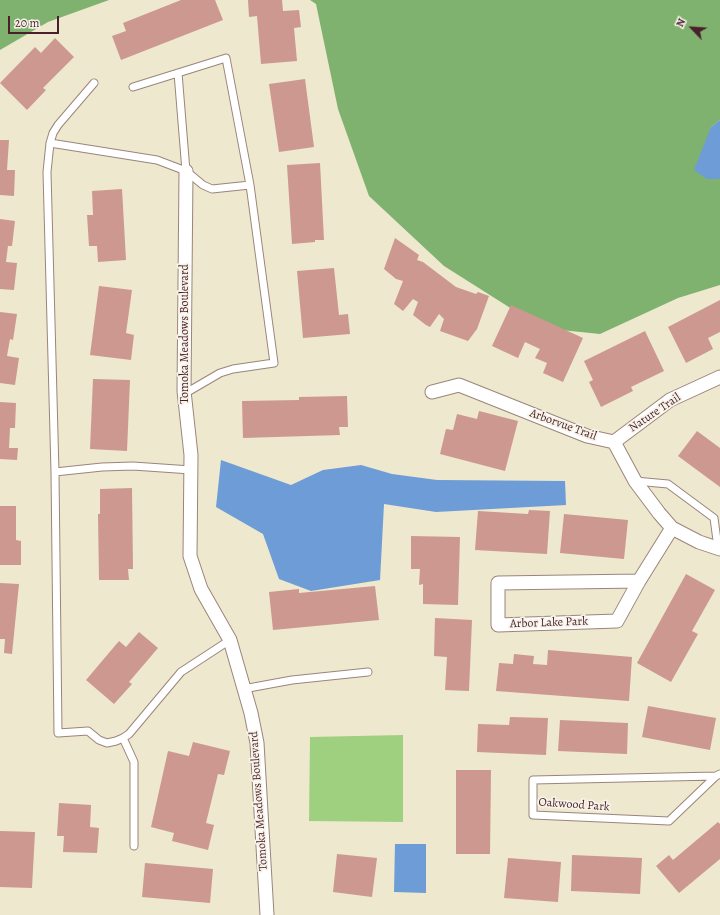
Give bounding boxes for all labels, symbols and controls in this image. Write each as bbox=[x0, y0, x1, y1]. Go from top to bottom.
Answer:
scale bar bbox=[10, 8, 61, 34]
north arrow bbox=[672, 8, 712, 48]
text: 20 m bbox=[15, 15, 39, 31]
text: N bbox=[672, 16, 689, 30]
street label: Tomoka Meadows Boulevard bbox=[178, 264, 192, 404]
street label: Nature Trail bbox=[626, 390, 684, 436]
street label: Arborvue Trail bbox=[527, 406, 599, 444]
street label: Arbor Lake Park bbox=[510, 614, 588, 632]
street label: Tomoka Meadows Boulevard bbox=[247, 731, 271, 871]
street label: Oakwood Park bbox=[538, 795, 610, 815]

